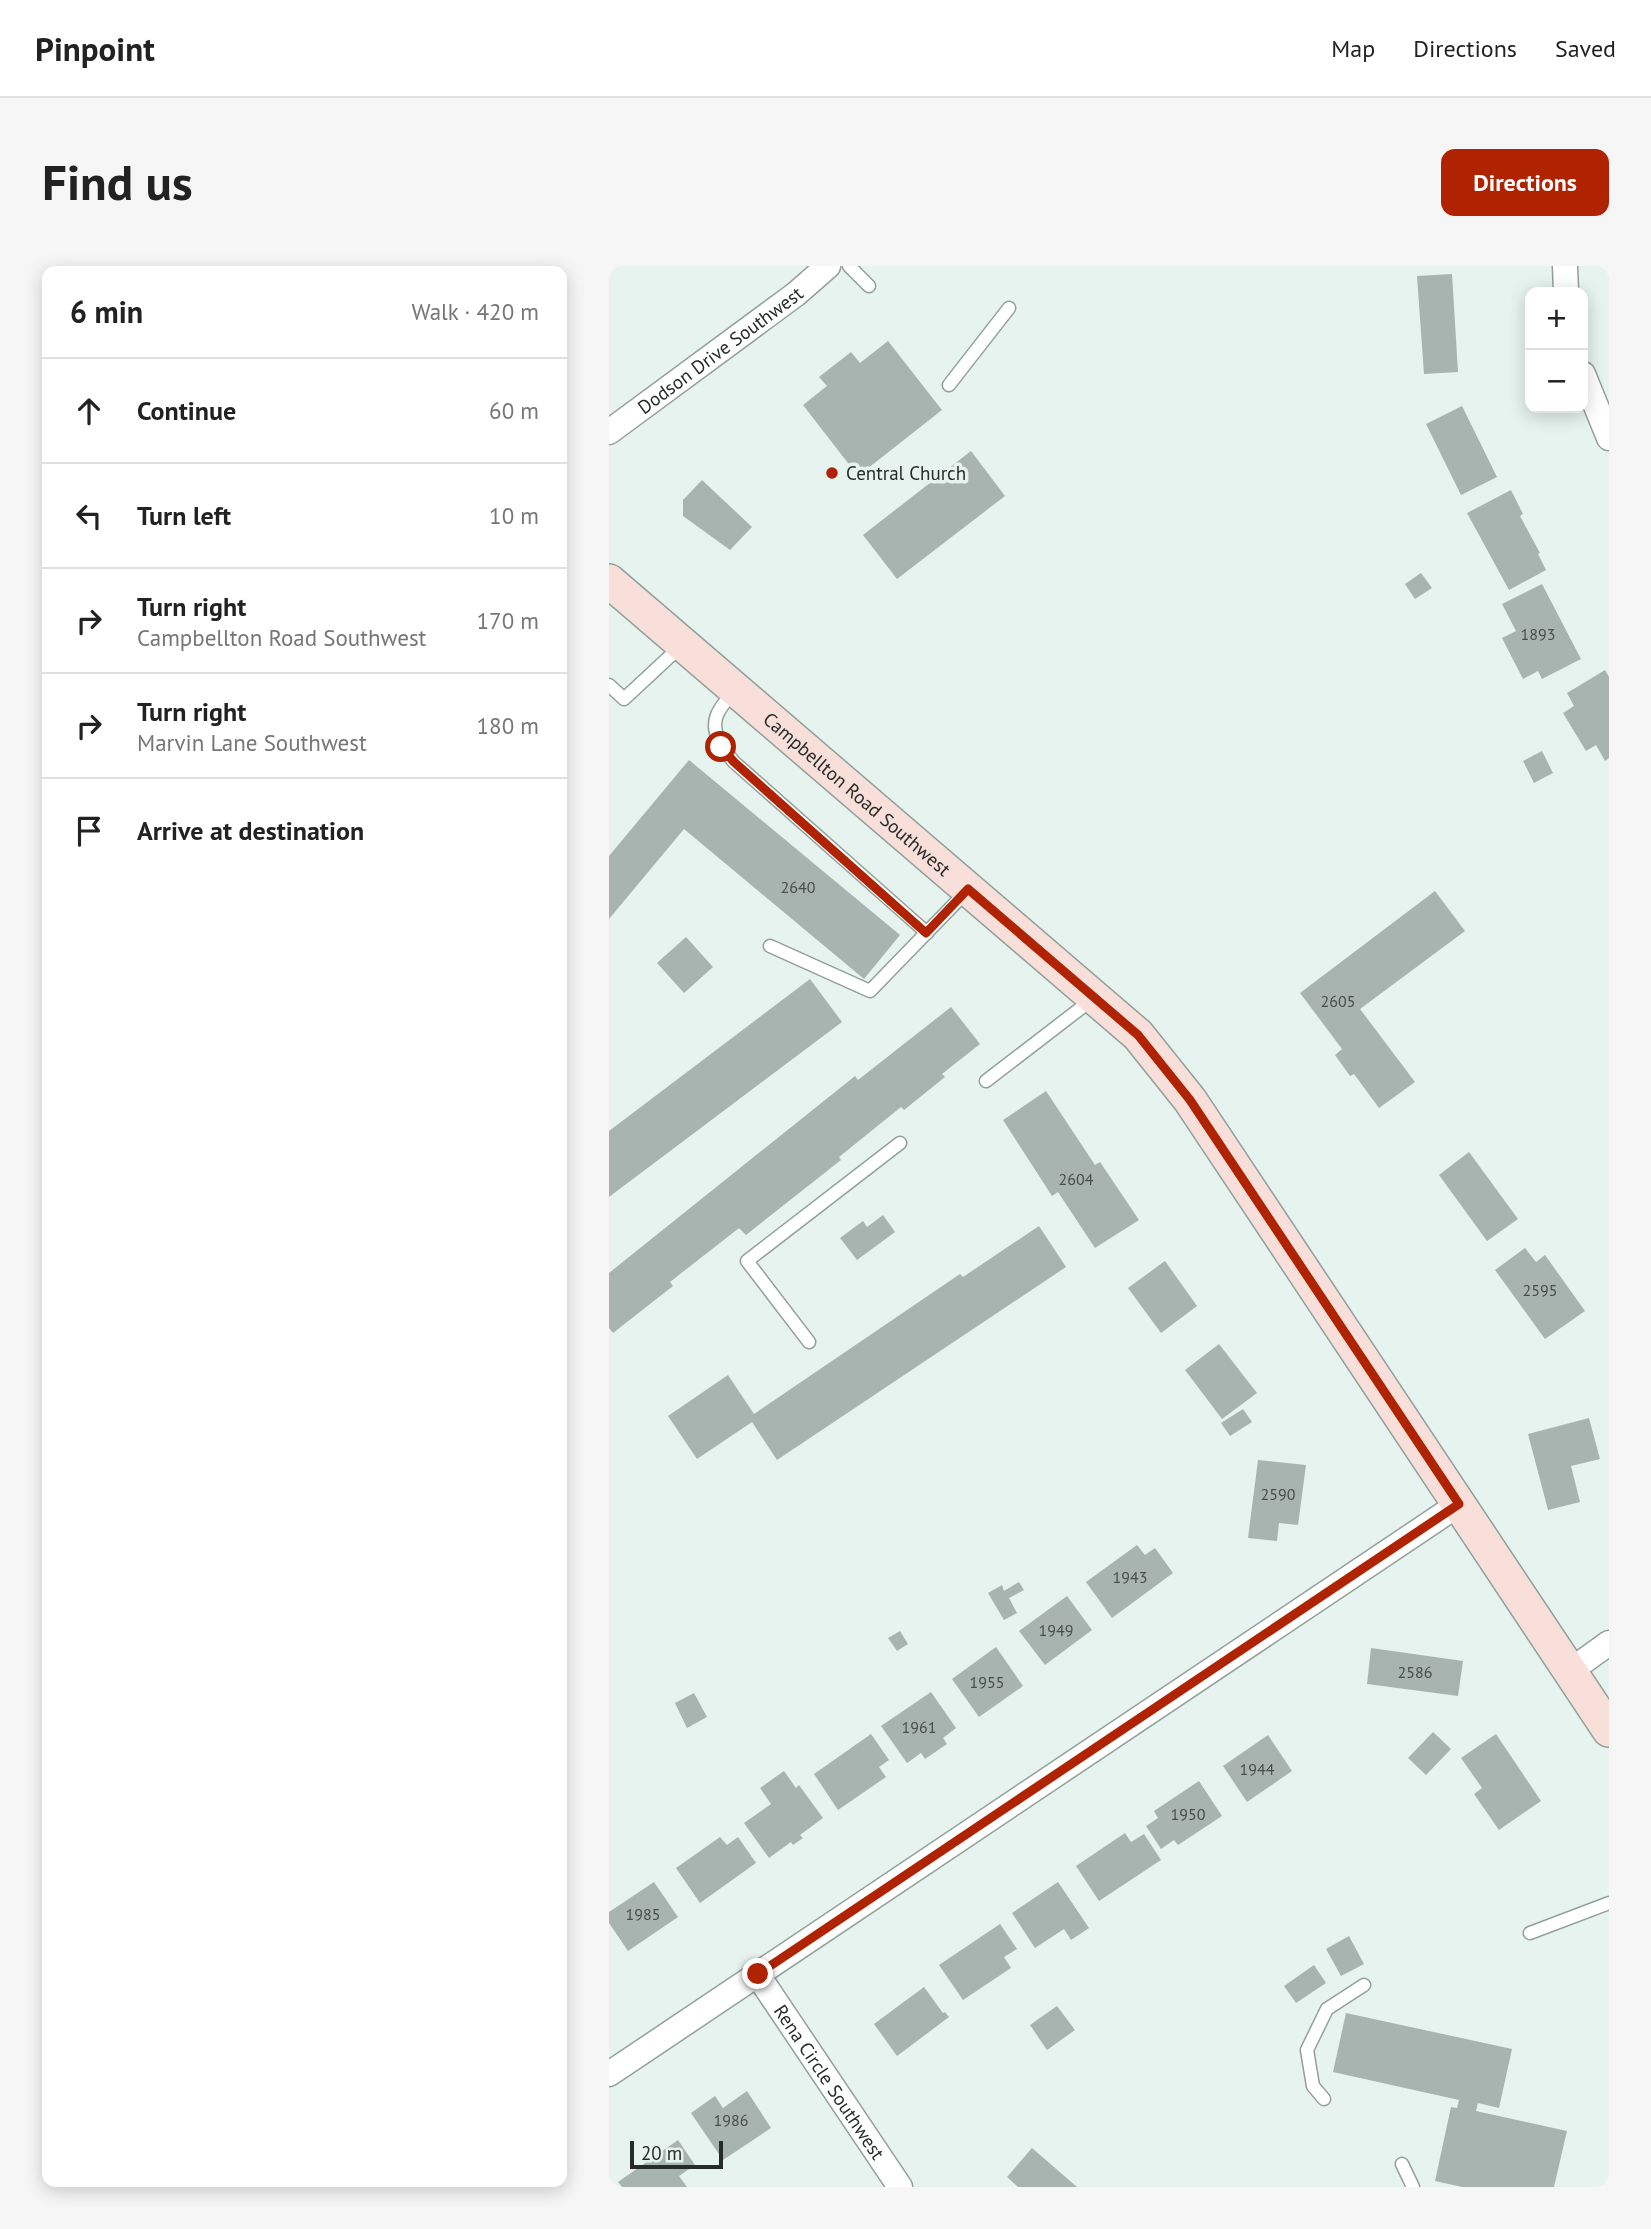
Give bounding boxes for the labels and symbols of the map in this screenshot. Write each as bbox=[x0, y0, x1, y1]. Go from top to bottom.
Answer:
street label: Dodson Drive Southwest bbox=[633, 281, 808, 419]
place label: Central Church bbox=[846, 461, 966, 485]
marker: Central Church bbox=[824, 465, 840, 481]
house number: 1893 bbox=[1521, 624, 1555, 644]
street label: Campbellton Road Southwest bbox=[759, 707, 956, 881]
route start bbox=[705, 731, 736, 762]
house number: 2640 bbox=[781, 877, 816, 897]
house number: 2605 bbox=[1321, 991, 1355, 1011]
house number: 2604 bbox=[1059, 1169, 1094, 1189]
house number: 2595 bbox=[1523, 1280, 1557, 1300]
house number: 2590 bbox=[1261, 1484, 1296, 1504]
house number: 1943 bbox=[1113, 1567, 1147, 1587]
house number: 1949 bbox=[1039, 1620, 1073, 1640]
house number: 2586 bbox=[1398, 1662, 1432, 1682]
house number: 1955 bbox=[970, 1672, 1004, 1692]
house number: 1961 bbox=[902, 1717, 936, 1737]
house number: 1944 bbox=[1240, 1759, 1275, 1779]
house number: 1950 bbox=[1171, 1804, 1206, 1824]
house number: 1985 bbox=[626, 1904, 660, 1924]
route end bbox=[742, 1958, 773, 1989]
street label: Rena Circle Southwest bbox=[769, 2000, 890, 2164]
house number: 1986 bbox=[714, 2110, 748, 2130]
scale bar bbox=[630, 2138, 723, 2170]

